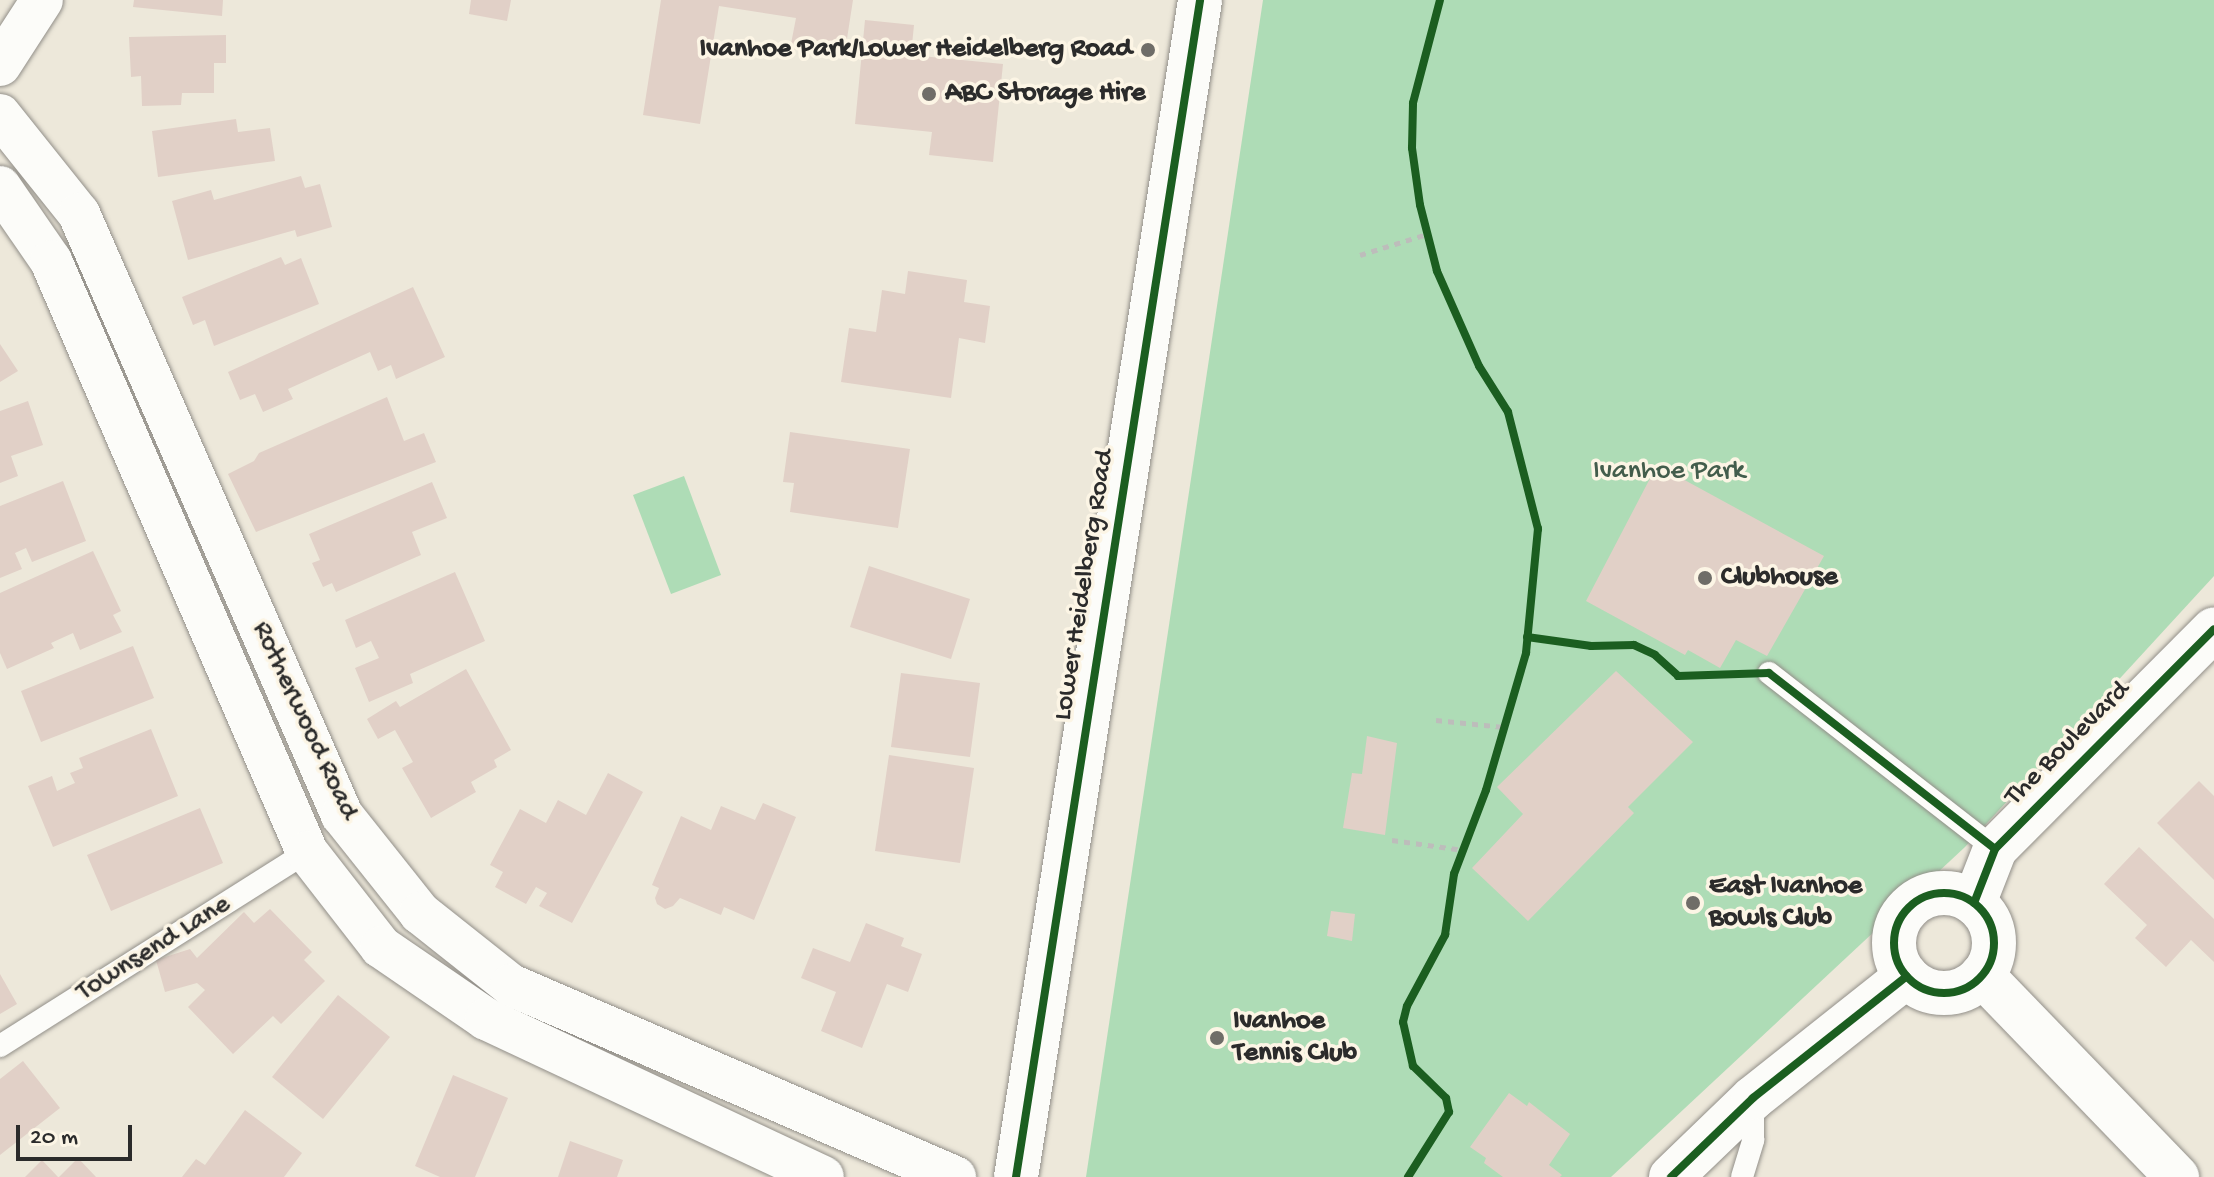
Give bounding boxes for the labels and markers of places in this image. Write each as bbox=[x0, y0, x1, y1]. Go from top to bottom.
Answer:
place label: Ivanhoe Park/Lower Heidelberg Road bbox=[699, 33, 1132, 67]
marker: Ivanhoe Park/Lower Heidelberg Road bbox=[1139, 41, 1157, 59]
place label: ABC Storage Hire bbox=[945, 77, 1145, 111]
marker: ABC Storage Hire bbox=[920, 85, 938, 103]
place label: Clubhouse bbox=[1721, 561, 1838, 595]
marker: Clubhouse bbox=[1696, 569, 1714, 587]
place label: East Ivanhoe Bowls Club bbox=[1709, 870, 1862, 936]
marker: East Ivanhoe Bowls Club bbox=[1684, 894, 1702, 912]
place label: Ivanhoe Tennis Club bbox=[1233, 1005, 1357, 1071]
marker: Ivanhoe Tennis Club bbox=[1208, 1029, 1226, 1047]

